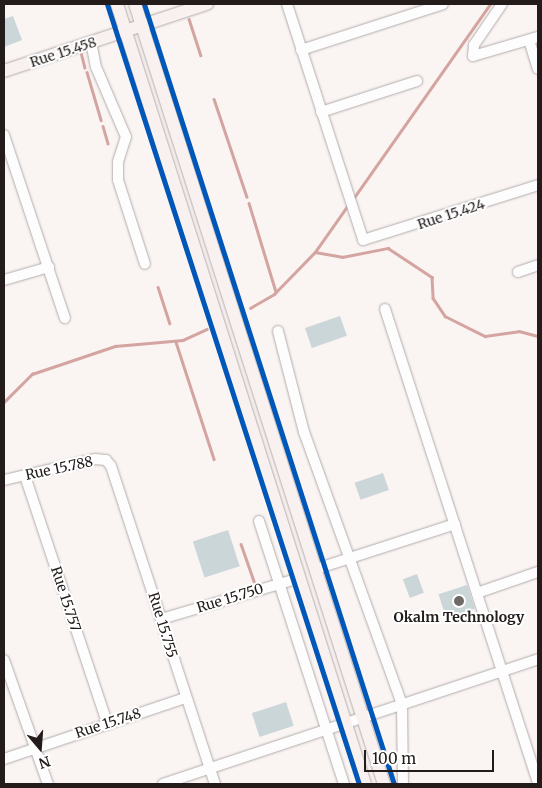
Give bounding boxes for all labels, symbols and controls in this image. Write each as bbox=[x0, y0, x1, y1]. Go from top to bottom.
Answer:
street label: Rue 15.458 bbox=[28, 33, 98, 71]
street label: Rue 15.424 bbox=[415, 195, 487, 233]
street label: Rue 15.788 bbox=[24, 453, 94, 483]
street label: Rue 15.757 bbox=[48, 564, 84, 634]
street label: Rue 15.750 bbox=[195, 580, 265, 616]
street label: Rue 15.755 bbox=[145, 590, 181, 660]
marker: Okalm Technology bbox=[453, 595, 465, 607]
place label: Okalm Technology bbox=[394, 609, 524, 625]
street label: Rue 15.748 bbox=[73, 704, 143, 742]
north arrow bbox=[15, 723, 65, 773]
scale bar bbox=[367, 740, 497, 772]
text: 100 m bbox=[372, 749, 416, 768]
text: N bbox=[37, 752, 53, 773]

